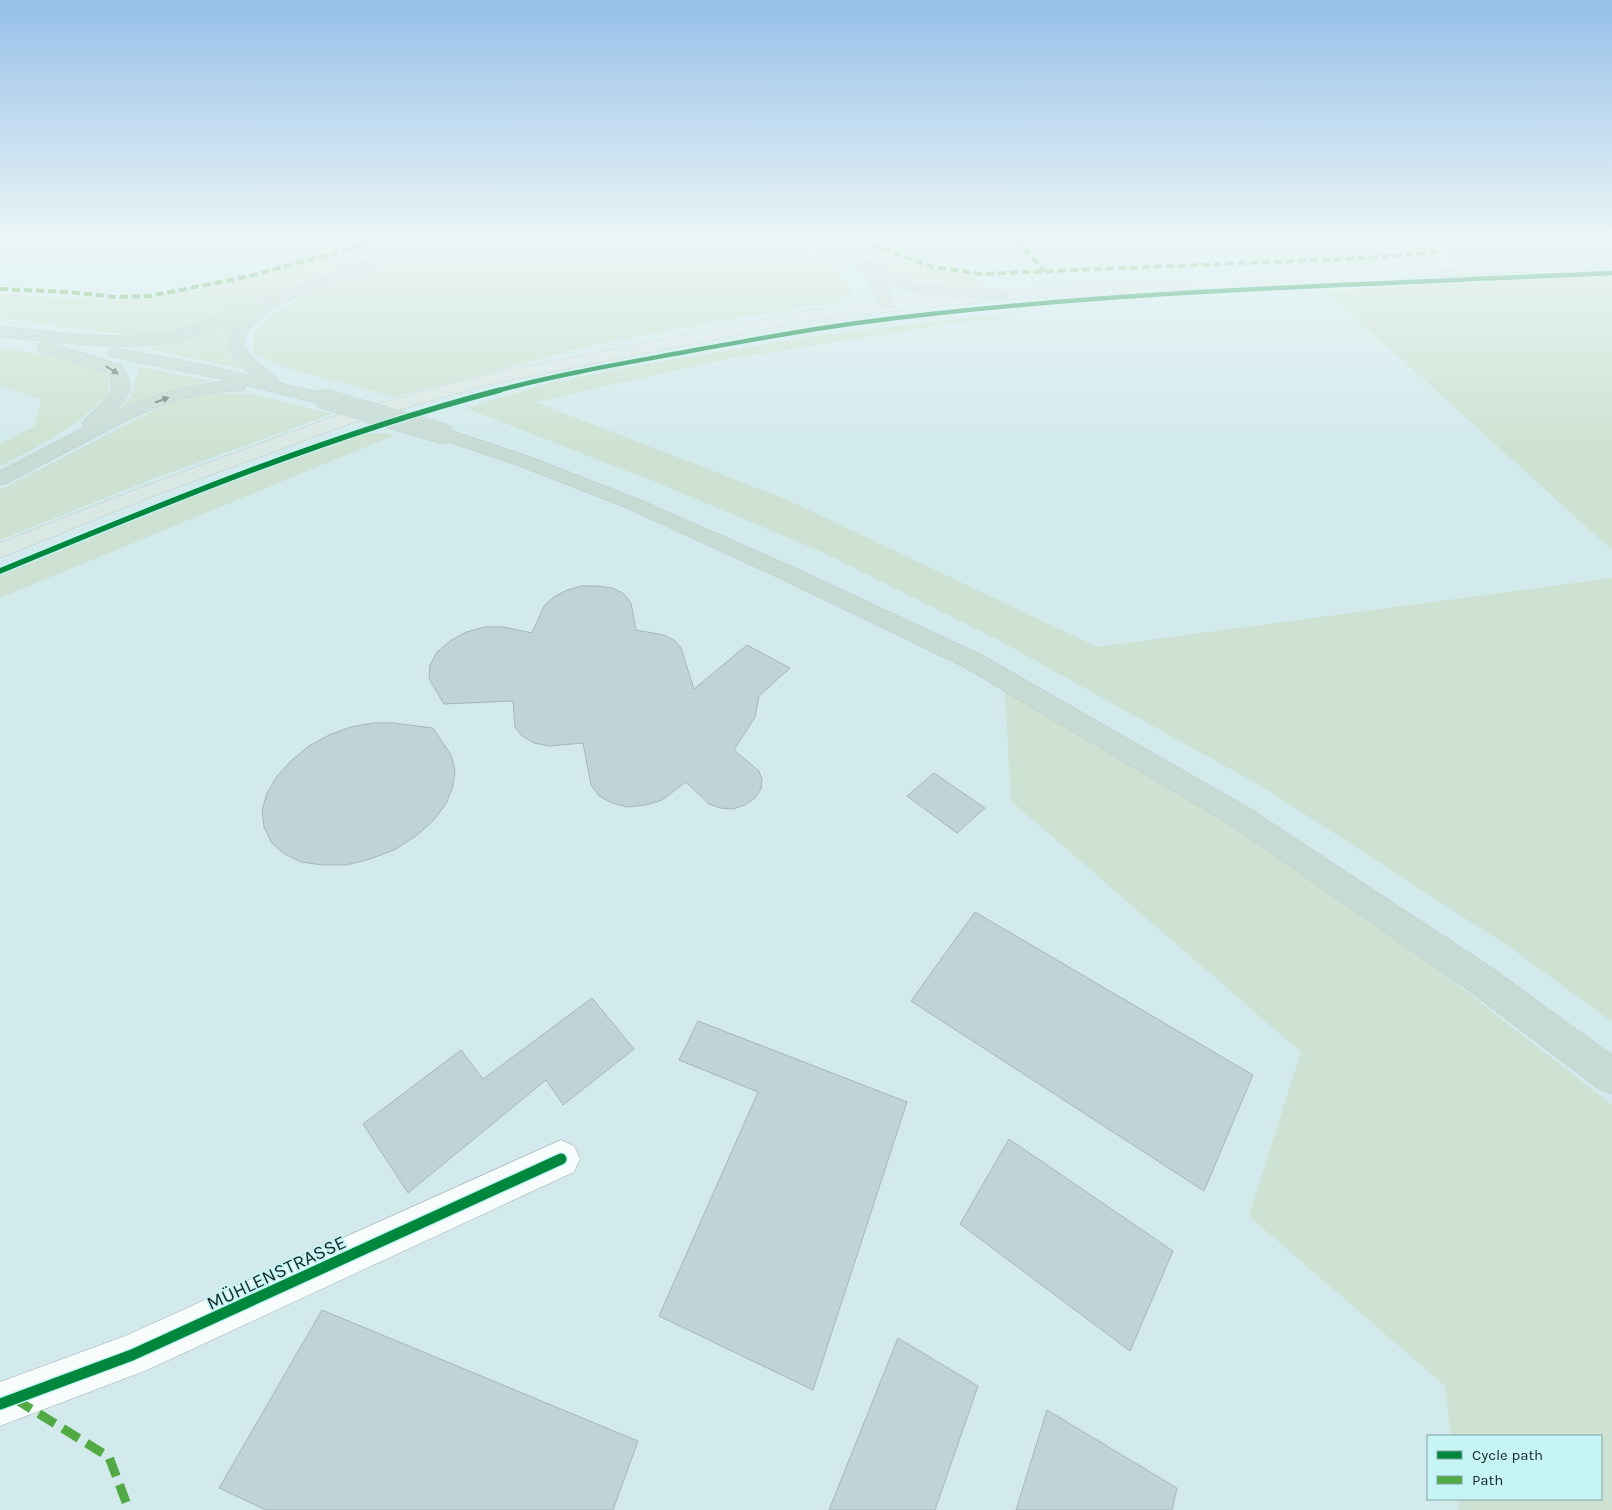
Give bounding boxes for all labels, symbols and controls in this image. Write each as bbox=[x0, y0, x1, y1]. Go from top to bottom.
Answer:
one-way arrow bbox=[105, 366, 119, 375]
one-way arrow bbox=[154, 396, 169, 403]
street label: MÜHLENSTRASSE bbox=[203, 1231, 349, 1315]
legend bbox=[1427, 1435, 1602, 1500]
text: Cycle path bbox=[1472, 1446, 1543, 1464]
text: Path bbox=[1472, 1471, 1503, 1489]

